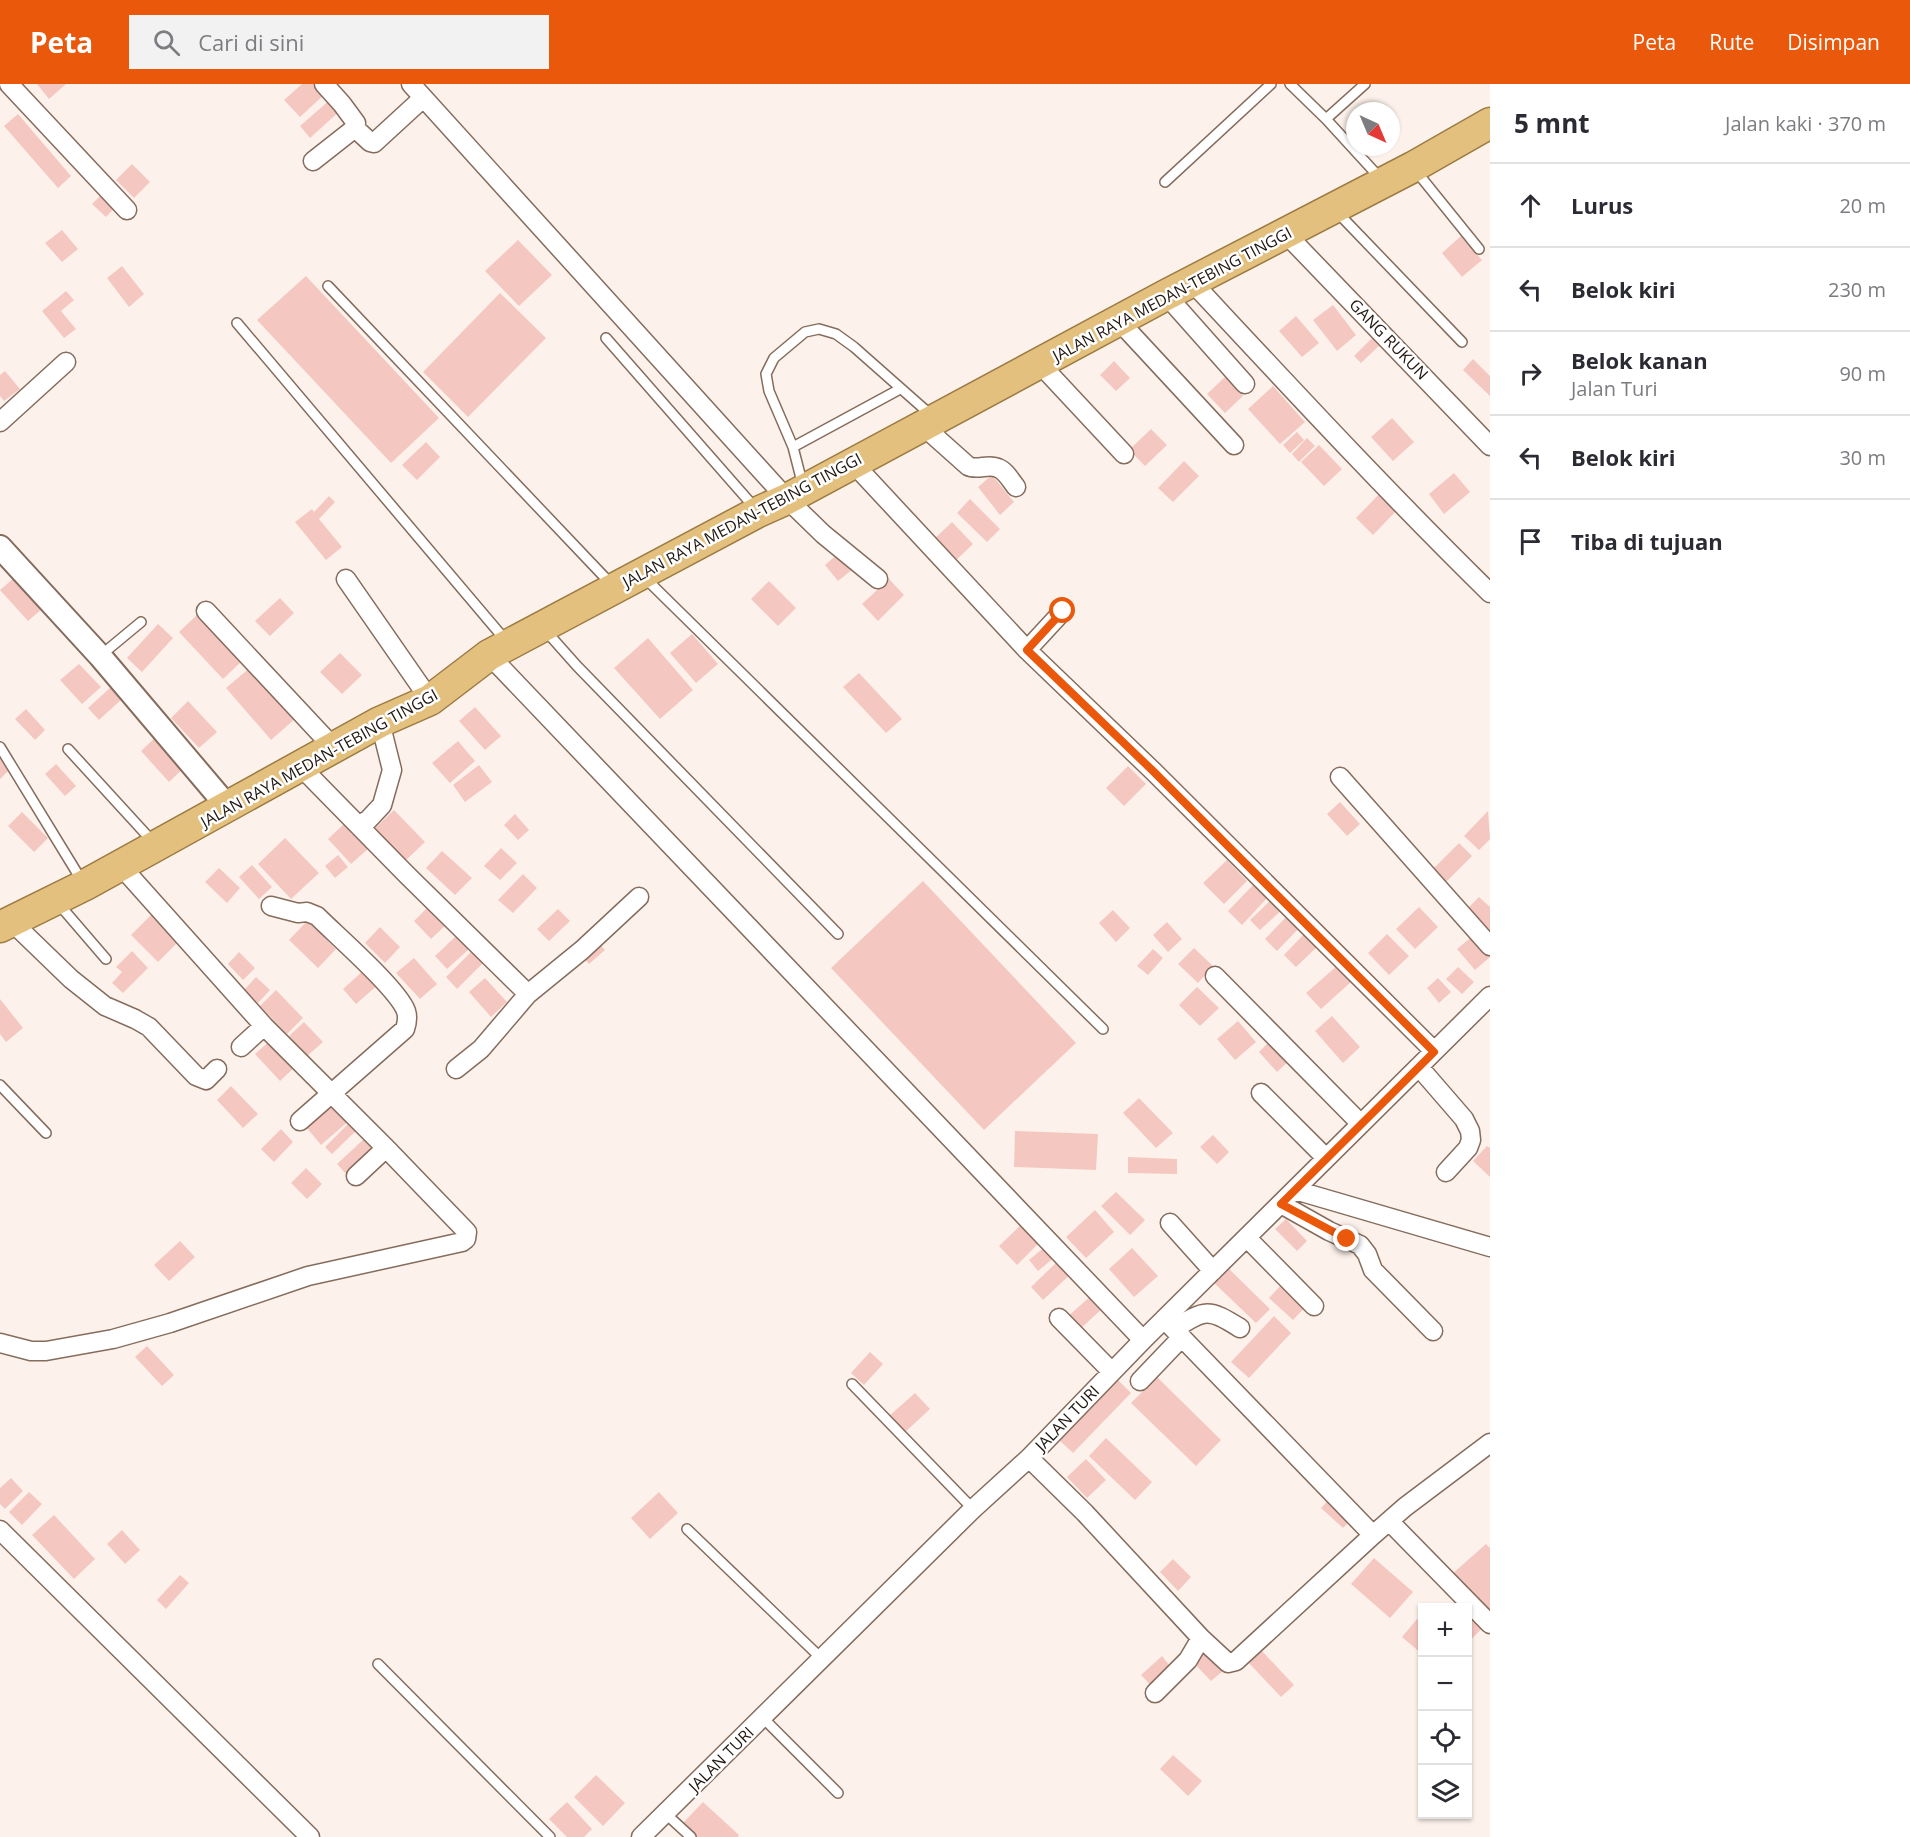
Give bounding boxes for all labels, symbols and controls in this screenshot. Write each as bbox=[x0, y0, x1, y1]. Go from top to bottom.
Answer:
search box bbox=[129, 15, 549, 69]
text: Peta bbox=[30, 23, 93, 61]
icon: search bbox=[150, 26, 183, 59]
text: Cari di sini bbox=[198, 27, 304, 57]
text: Peta bbox=[1633, 28, 1676, 56]
text: Rute bbox=[1709, 28, 1754, 56]
text: Disimpan bbox=[1787, 28, 1880, 56]
north arrow bbox=[1346, 102, 1400, 156]
text: 5 mnt bbox=[1514, 105, 1590, 141]
text: Jalan kaki · 370 m bbox=[1725, 110, 1886, 137]
icon: ahead bbox=[1514, 189, 1547, 222]
text: Lurus bbox=[1571, 190, 1633, 220]
text: 20 m bbox=[1839, 192, 1886, 219]
street label: JALAN RAYA MEDAN-TEBING TINGGI bbox=[1047, 221, 1295, 368]
icon: left bbox=[1514, 273, 1547, 306]
text: Belok kiri bbox=[1571, 274, 1676, 304]
text: 230 m bbox=[1828, 276, 1886, 303]
street label: GANG RUKUN bbox=[1345, 294, 1433, 384]
text: Belok kanan bbox=[1571, 345, 1708, 375]
icon: right bbox=[1514, 357, 1547, 390]
text: 90 m bbox=[1839, 360, 1886, 387]
text: Jalan Turi bbox=[1571, 375, 1658, 402]
icon: left bbox=[1514, 441, 1547, 474]
text: Belok kiri bbox=[1571, 442, 1676, 472]
text: 30 m bbox=[1839, 444, 1886, 471]
street label: JALAN RAYA MEDAN-TEBING TINGGI bbox=[617, 447, 865, 594]
icon: arrive bbox=[1514, 525, 1547, 558]
text: Tiba di tujuan bbox=[1571, 526, 1723, 556]
route start bbox=[1049, 597, 1075, 623]
street label: JALAN RAYA MEDAN-TEBING TINGGI bbox=[195, 683, 441, 834]
route end bbox=[1333, 1225, 1359, 1251]
street label: JALAN TURI bbox=[1029, 1380, 1104, 1457]
map controls bbox=[1418, 1603, 1472, 1819]
button: + bbox=[1418, 1603, 1472, 1657]
button: − bbox=[1418, 1657, 1472, 1711]
button: locate bbox=[1418, 1711, 1472, 1765]
street label: JALAN TURI bbox=[682, 1722, 758, 1798]
button: layers bbox=[1418, 1765, 1472, 1819]

